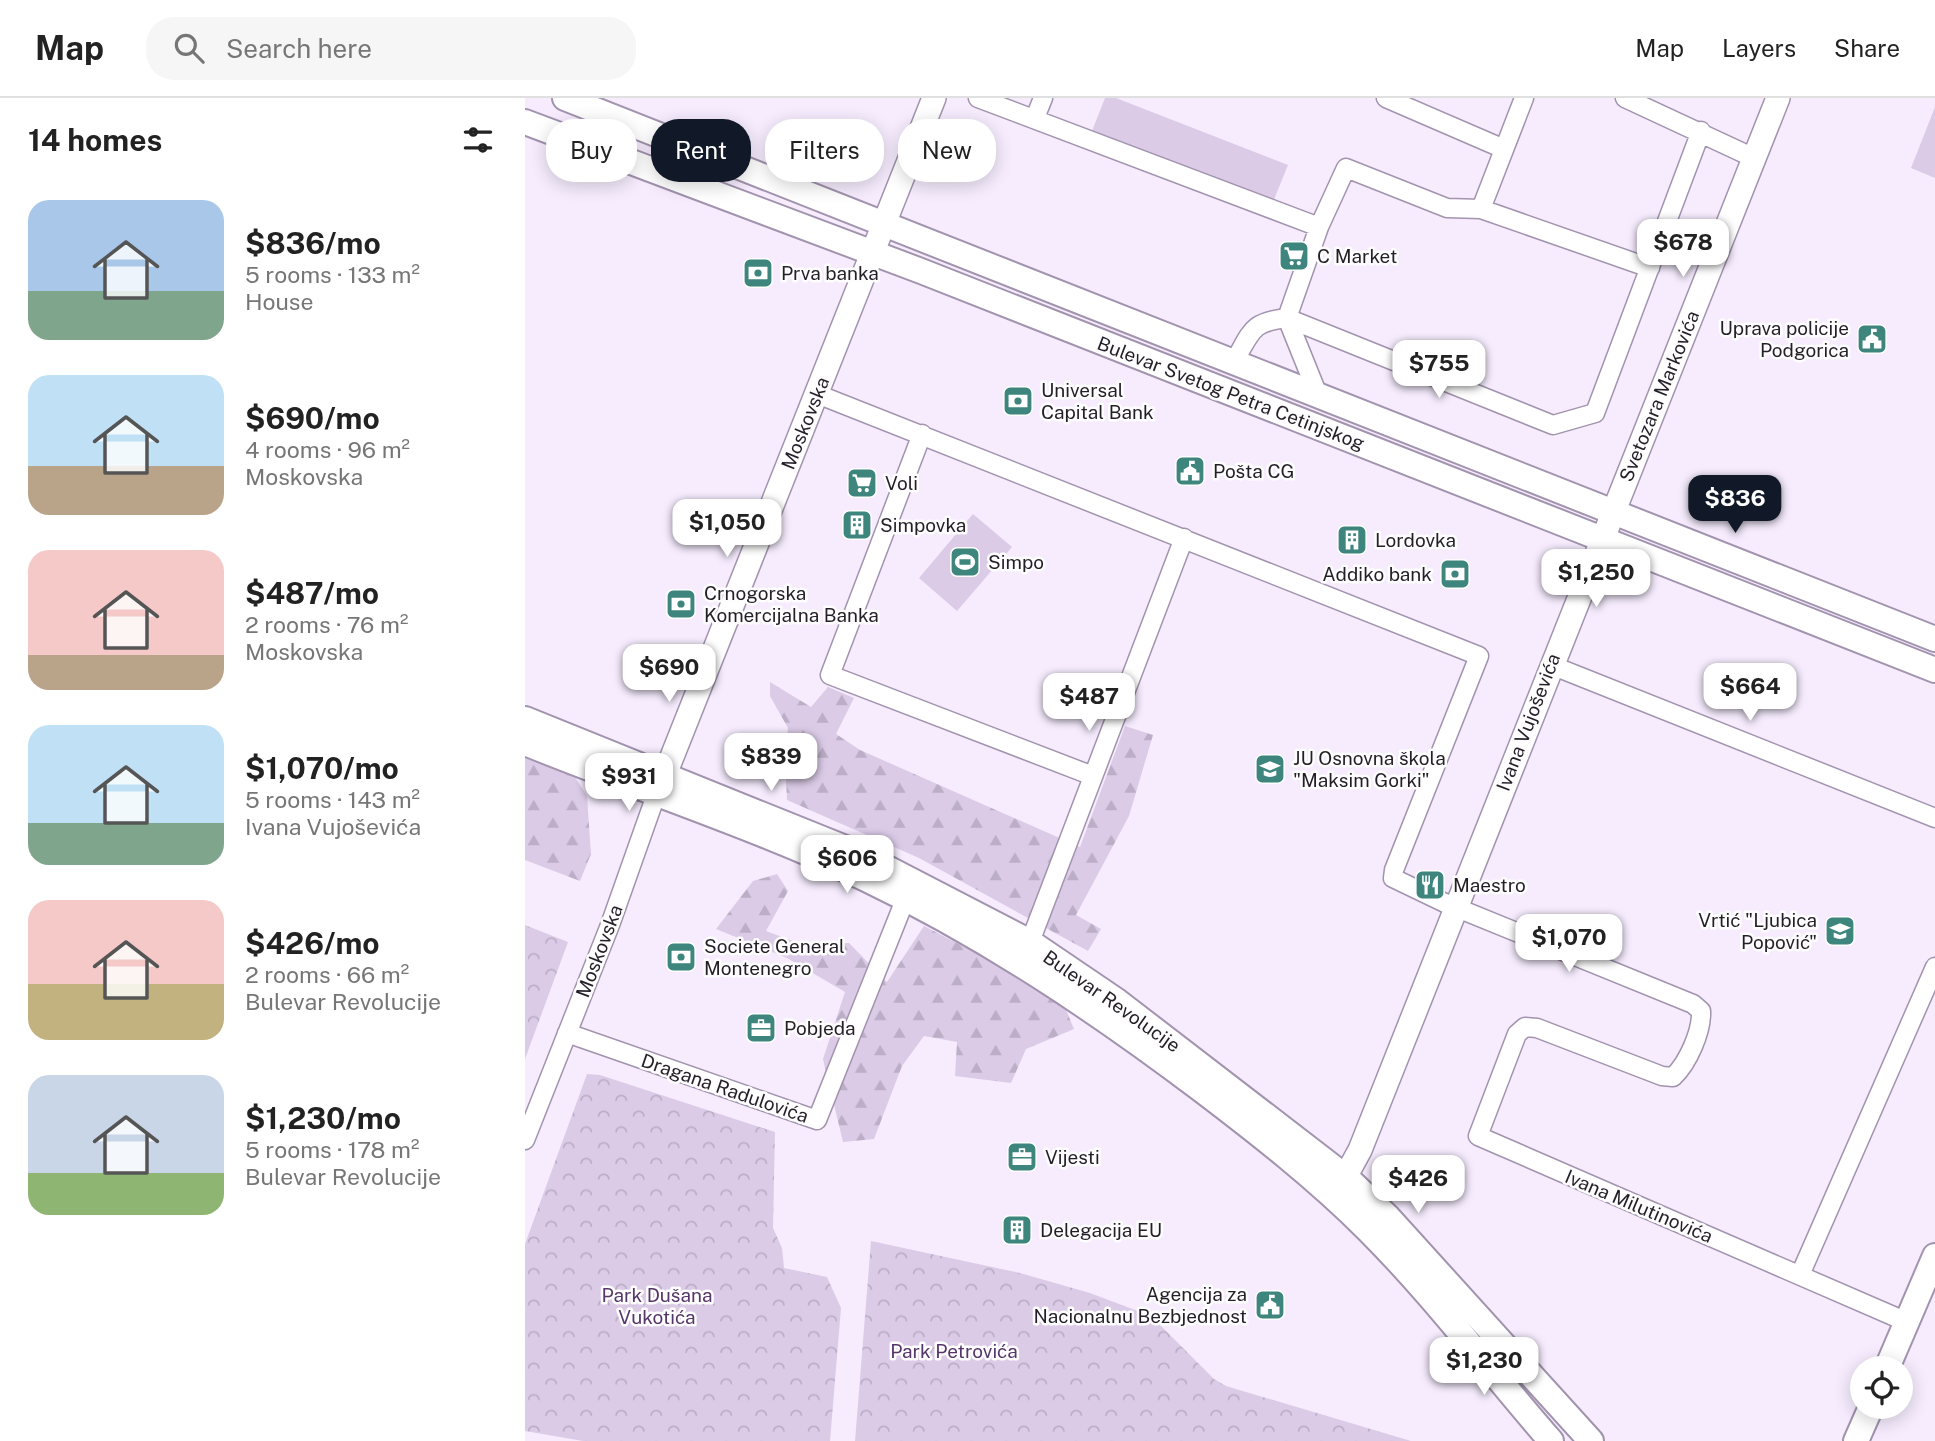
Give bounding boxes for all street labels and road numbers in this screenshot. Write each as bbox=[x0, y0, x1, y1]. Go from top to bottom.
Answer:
street label: Svetozara Markovića bbox=[1615, 307, 1703, 485]
street label: Bulevar Svetog Petra Cetinjskog bbox=[1094, 332, 1368, 454]
street label: Moskovska bbox=[777, 374, 833, 472]
street label: Ivana Vujoševića bbox=[1492, 650, 1564, 794]
street label: Moskovska bbox=[571, 901, 627, 1001]
street label: Bulevar Revolucije bbox=[1039, 946, 1185, 1056]
street label: Dragana Radulovića bbox=[639, 1049, 811, 1127]
street label: Ivana Milutinovića bbox=[1562, 1165, 1716, 1247]

